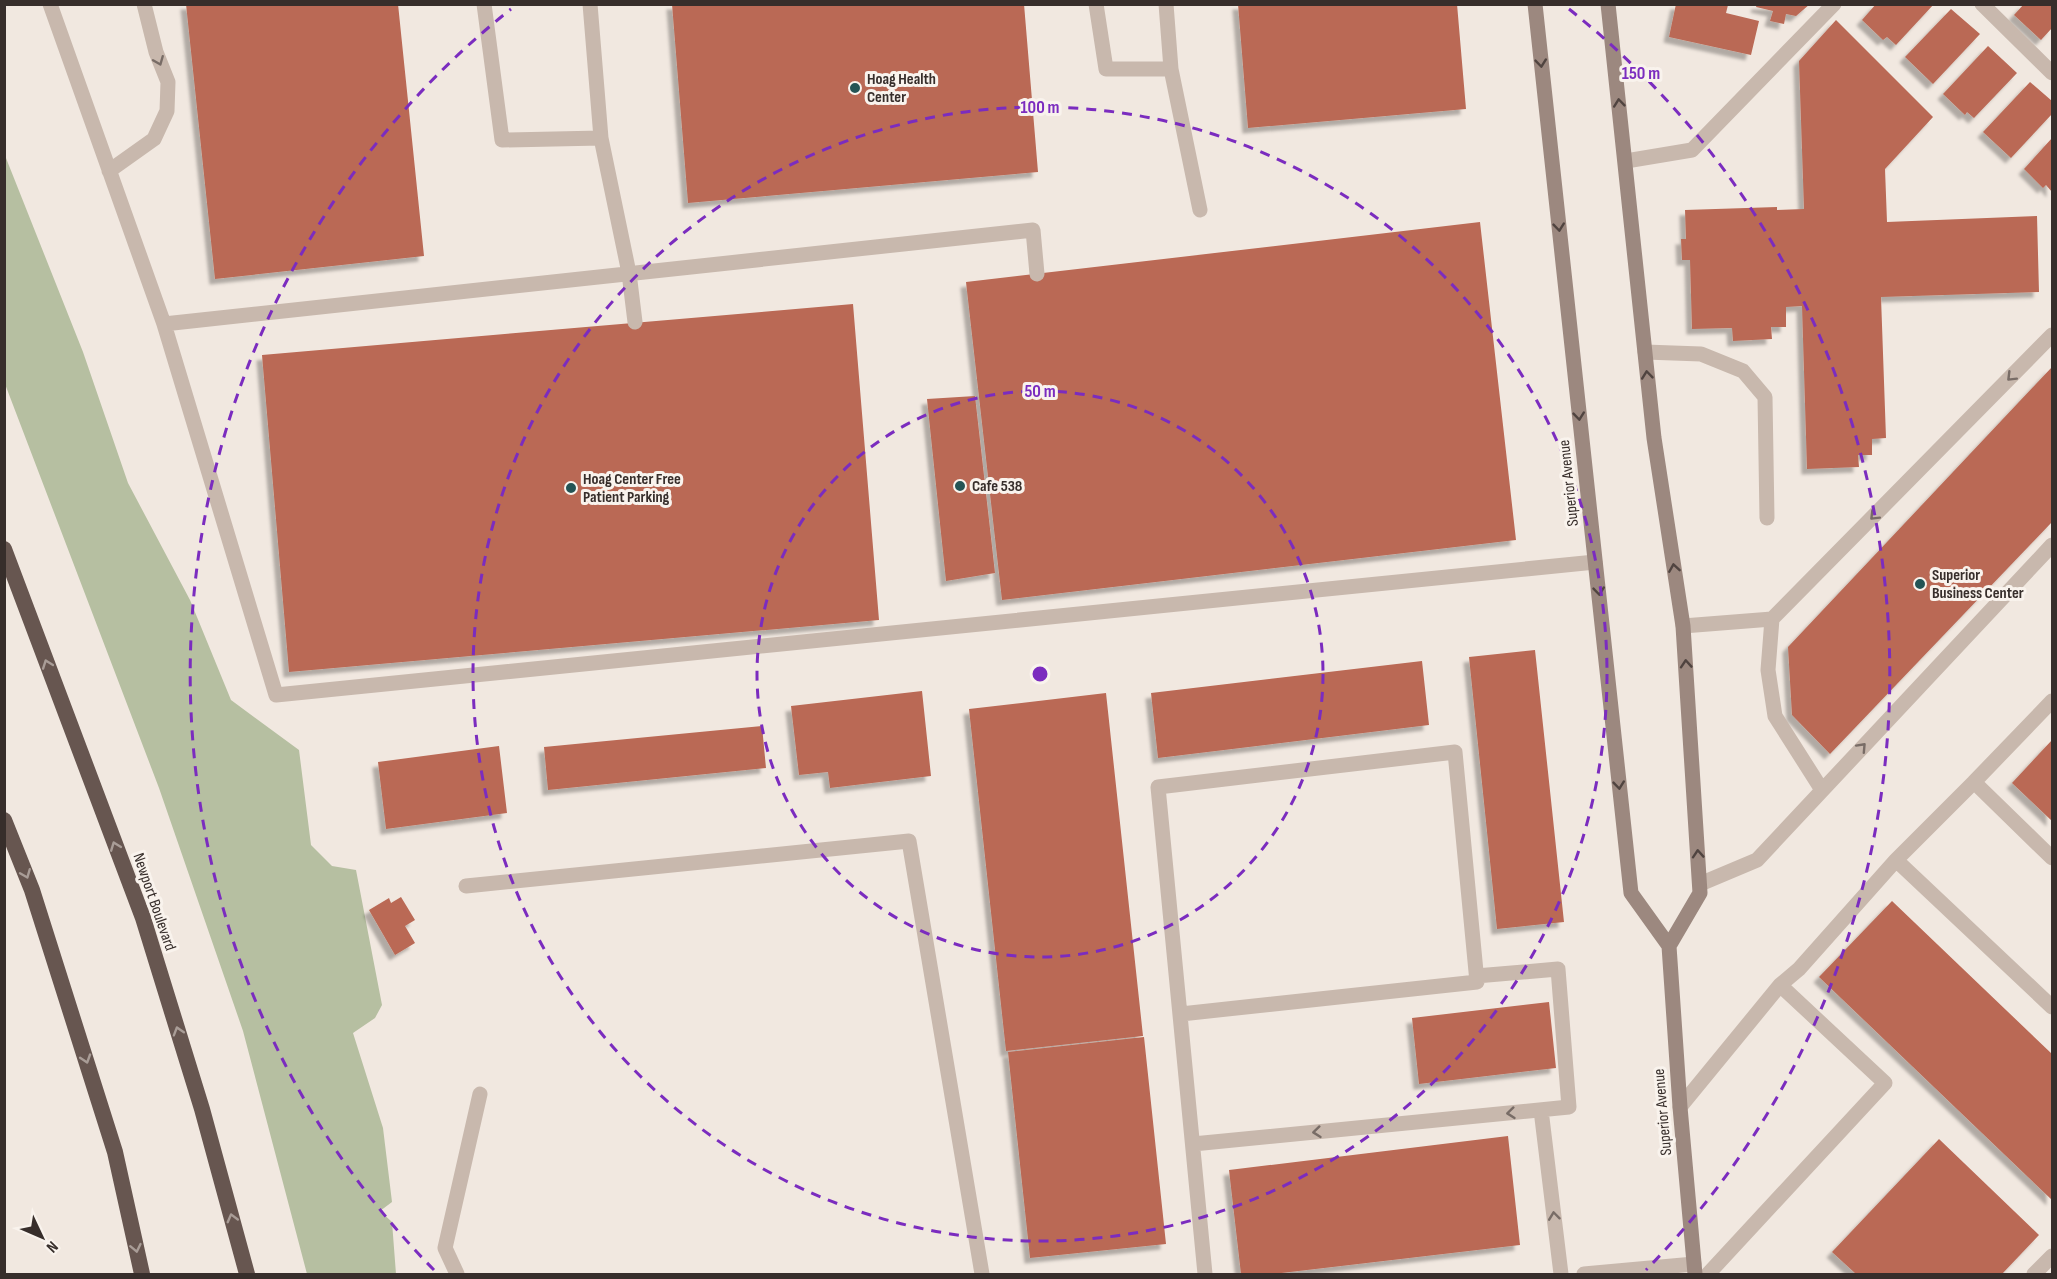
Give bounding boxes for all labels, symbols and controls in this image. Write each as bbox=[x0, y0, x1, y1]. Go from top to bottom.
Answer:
one-way arrow bbox=[152, 55, 164, 66]
one-way arrow bbox=[1534, 58, 1547, 67]
text: 150 m bbox=[1622, 63, 1660, 84]
place label: Hoag Health Center bbox=[867, 70, 936, 107]
marker: Hoag Health Center bbox=[848, 81, 862, 95]
text: 100 m bbox=[1021, 97, 1060, 118]
one-way arrow bbox=[1613, 98, 1626, 108]
one-way arrow bbox=[1552, 223, 1565, 232]
one-way arrow bbox=[2008, 369, 2019, 380]
one-way arrow bbox=[1641, 371, 1654, 380]
text: 50 m bbox=[1024, 381, 1056, 402]
one-way arrow bbox=[1572, 411, 1585, 421]
street label: Superior Avenue bbox=[1555, 439, 1583, 527]
place label: Hoag Center Free Patient Parking bbox=[583, 470, 681, 507]
place label: Cafe 538 bbox=[972, 477, 1023, 496]
marker: Cafe 538 bbox=[953, 479, 967, 493]
marker: Hoag Center Free Patient Parking bbox=[564, 481, 578, 495]
one-way arrow bbox=[1871, 508, 1882, 519]
one-way arrow bbox=[1669, 564, 1681, 573]
place label: Superior Business Center bbox=[1932, 566, 2024, 603]
marker: Superior Business Center bbox=[1913, 577, 1927, 591]
one-way arrow bbox=[1592, 587, 1604, 596]
one-way arrow bbox=[41, 659, 54, 669]
one-way arrow bbox=[1679, 659, 1692, 668]
centre of rings bbox=[1030, 664, 1050, 684]
one-way arrow bbox=[1855, 743, 1866, 754]
one-way arrow bbox=[1612, 781, 1625, 790]
one-way arrow bbox=[110, 841, 123, 852]
one-way arrow bbox=[1691, 850, 1704, 859]
street label: Newport Boulevard bbox=[128, 851, 180, 953]
one-way arrow bbox=[19, 868, 31, 879]
one-way arrow bbox=[173, 1026, 185, 1037]
one-way arrow bbox=[79, 1054, 91, 1064]
street label: Superior Avenue bbox=[1650, 1068, 1676, 1156]
one-way arrow bbox=[1506, 1106, 1515, 1119]
one-way arrow bbox=[1312, 1125, 1321, 1138]
north arrow bbox=[12, 1207, 72, 1267]
one-way arrow bbox=[1548, 1212, 1561, 1221]
one-way arrow bbox=[226, 1213, 239, 1223]
text: N bbox=[42, 1237, 62, 1256]
one-way arrow bbox=[129, 1242, 142, 1252]

